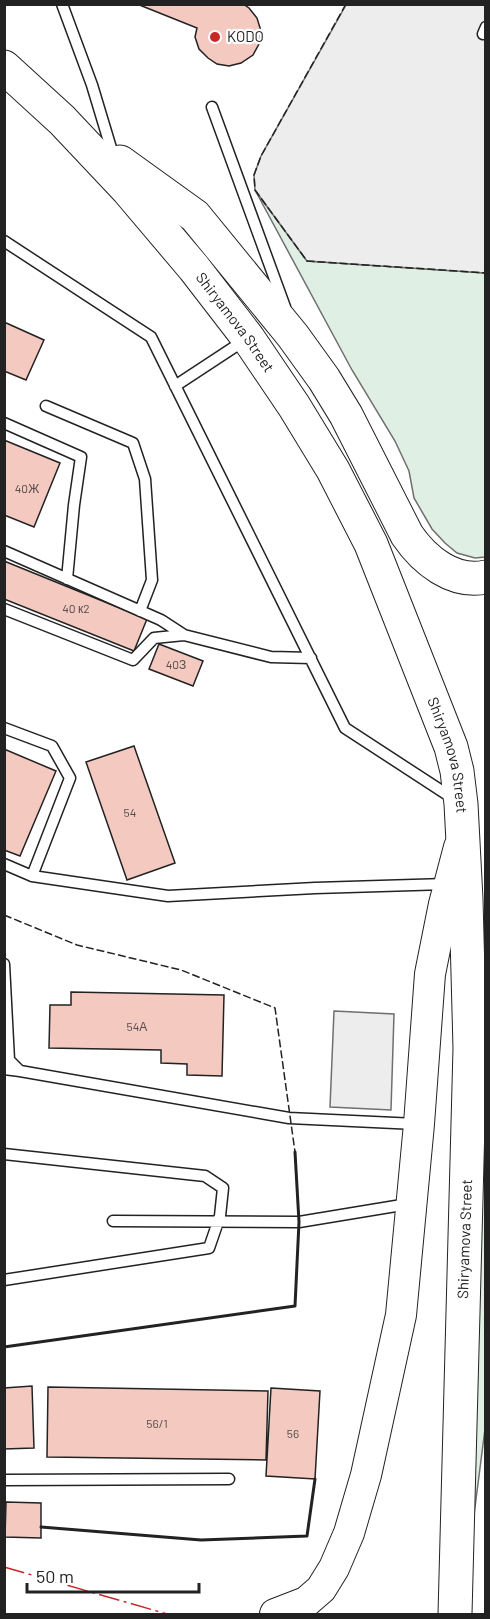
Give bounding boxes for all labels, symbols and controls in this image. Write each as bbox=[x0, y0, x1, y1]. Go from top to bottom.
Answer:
place label: KODO bbox=[227, 27, 264, 45]
marker: KODO bbox=[208, 30, 222, 44]
street label: Shiryamova Street bbox=[193, 268, 278, 375]
house number: 40Ж bbox=[15, 481, 39, 495]
house number: 40 к2 bbox=[62, 601, 90, 615]
house number: 40З bbox=[166, 657, 186, 671]
street label: Shiryamova Street bbox=[424, 694, 471, 814]
house number: 54 bbox=[124, 805, 136, 819]
house number: 54А bbox=[127, 1019, 147, 1033]
street label: Shiryamova Street bbox=[453, 1179, 475, 1299]
house number: 56/1 bbox=[146, 1416, 168, 1430]
house number: 56 bbox=[287, 1426, 299, 1440]
scale bar bbox=[27, 1556, 200, 1594]
text: 50 m bbox=[36, 1565, 74, 1587]

